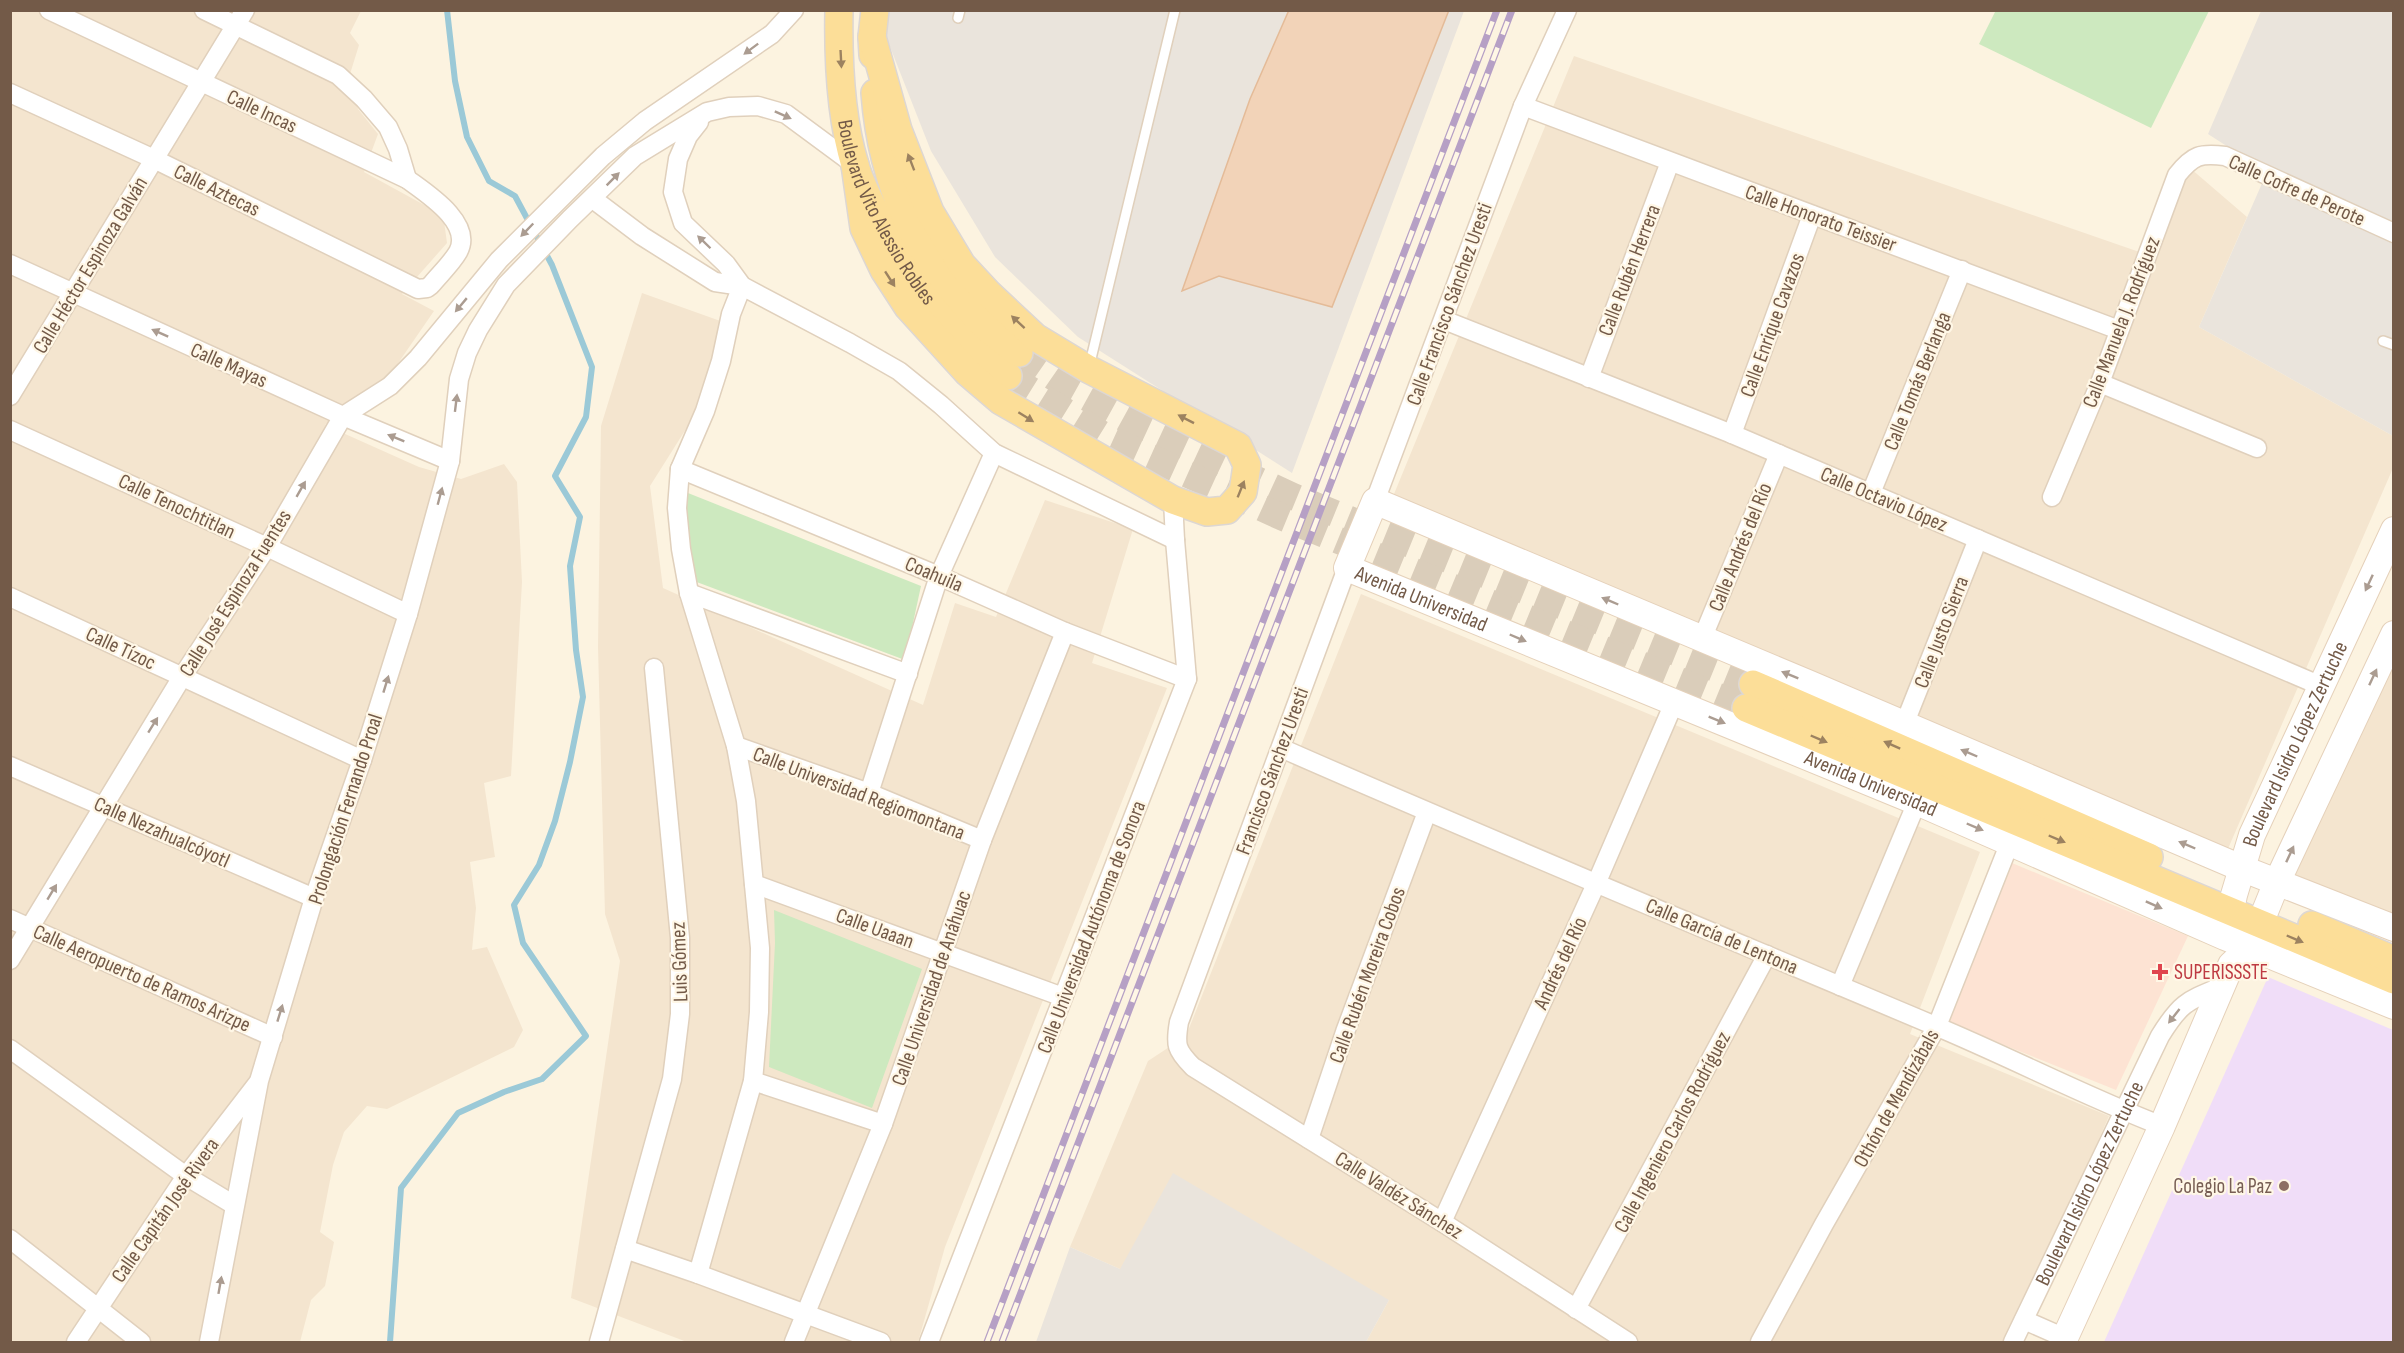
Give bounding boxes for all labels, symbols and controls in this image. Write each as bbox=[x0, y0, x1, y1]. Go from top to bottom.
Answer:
one-way arrow bbox=[744, 43, 759, 55]
one-way arrow bbox=[836, 50, 845, 69]
street label: Calle Incas bbox=[223, 84, 301, 139]
one-way arrow bbox=[775, 110, 793, 120]
street label: Boulevard Vito Alessio Robles bbox=[832, 118, 941, 310]
street label: Calle Cofre de Perote bbox=[2225, 149, 2369, 232]
one-way arrow bbox=[905, 153, 915, 171]
street label: Calle Aztecas bbox=[170, 159, 264, 222]
street label: Calle Héctor Espinoza Galván bbox=[28, 172, 153, 358]
one-way arrow bbox=[605, 172, 620, 186]
street label: Calle Honorato Teissier bbox=[1742, 179, 1900, 257]
street label: Calle Francisco Sánchez Uresti bbox=[1401, 200, 1498, 409]
street label: Calle Rubén Herrera bbox=[1593, 201, 1666, 339]
one-way arrow bbox=[521, 223, 535, 237]
street label: Calle Manuela J. Rodríguez bbox=[2077, 233, 2166, 411]
one-way arrow bbox=[697, 236, 711, 250]
street label: Calle Enrique Cavazos bbox=[1735, 250, 1810, 401]
one-way arrow bbox=[885, 271, 896, 288]
one-way arrow bbox=[455, 297, 468, 313]
street label: Calle Tomás Berlanga bbox=[1878, 308, 1957, 454]
one-way arrow bbox=[1011, 316, 1026, 329]
one-way arrow bbox=[151, 328, 169, 338]
street label: Calle Mayas bbox=[187, 337, 271, 393]
one-way arrow bbox=[451, 393, 461, 412]
one-way arrow bbox=[1018, 411, 1034, 422]
one-way arrow bbox=[1177, 414, 1194, 424]
one-way arrow bbox=[386, 433, 404, 443]
street label: Calle Octavio López bbox=[1817, 462, 1951, 538]
street label: Calle Tenochtitlan bbox=[114, 468, 239, 544]
one-way arrow bbox=[1236, 479, 1246, 497]
street label: Calle Andrés del Río bbox=[1703, 479, 1778, 615]
one-way arrow bbox=[296, 480, 306, 497]
one-way arrow bbox=[436, 487, 445, 505]
street label: Calle José Espinoza Fuentes bbox=[174, 505, 297, 681]
street label: Coahuila bbox=[901, 551, 967, 598]
street label: Avenida Universidad bbox=[1350, 560, 1491, 637]
street label: Calle Justo Sierra bbox=[1909, 573, 1974, 692]
one-way arrow bbox=[2364, 574, 2374, 592]
one-way arrow bbox=[1601, 596, 1619, 605]
street label: Calle Tízoc bbox=[82, 621, 160, 675]
one-way arrow bbox=[1509, 633, 1527, 643]
street label: Boulevard Isidro López Zertuche bbox=[2237, 638, 2353, 849]
one-way arrow bbox=[2368, 668, 2378, 686]
one-way arrow bbox=[1781, 670, 1799, 680]
one-way arrow bbox=[382, 675, 391, 693]
street label: Francisco Sánchez Uresti bbox=[1231, 684, 1314, 858]
street label: Prolongación Fernando Proal bbox=[303, 711, 388, 907]
one-way arrow bbox=[1709, 715, 1727, 725]
one-way arrow bbox=[147, 717, 158, 733]
one-way arrow bbox=[1811, 734, 1829, 744]
one-way arrow bbox=[1882, 740, 1900, 750]
street label: Calle Universidad Regiomontana bbox=[749, 741, 968, 845]
street label: Avenida Universidad bbox=[1800, 745, 1941, 822]
one-way arrow bbox=[1960, 748, 1978, 757]
street label: Calle Nezahualcóyotl bbox=[90, 791, 234, 874]
street label: Calle Universidad Autónoma de Sonora bbox=[1032, 797, 1151, 1057]
one-way arrow bbox=[1966, 823, 1984, 833]
one-way arrow bbox=[2049, 834, 2067, 844]
one-way arrow bbox=[2178, 840, 2196, 850]
one-way arrow bbox=[2286, 845, 2295, 862]
one-way arrow bbox=[46, 884, 57, 900]
street label: Calle Rubén Moreira Cobos bbox=[1324, 884, 1411, 1067]
street label: Calle Universidad de Anáhuac bbox=[886, 887, 977, 1089]
street label: Calle García de Lentona bbox=[1642, 893, 1802, 980]
one-way arrow bbox=[2145, 901, 2162, 910]
street label: Calle Uaaan bbox=[832, 903, 917, 954]
street label: Andrés del Río bbox=[1528, 913, 1593, 1014]
street label: Calle Aeropuerto de Ramos Arizpe bbox=[29, 919, 254, 1038]
street label: Luis Gómez bbox=[666, 921, 693, 1002]
one-way arrow bbox=[2286, 935, 2304, 944]
place label: SUPERISSSTE bbox=[2174, 960, 2268, 985]
marker: SUPERISSSTE bbox=[2151, 963, 2169, 981]
one-way arrow bbox=[276, 1004, 285, 1022]
one-way arrow bbox=[2167, 1008, 2180, 1024]
street label: Othón de Mendizábals bbox=[1848, 1025, 1945, 1172]
street label: Calle Ingeniero Carlos Rodríguez bbox=[1609, 1027, 1736, 1237]
street label: Boulevard Isidro López Zertuche bbox=[2030, 1077, 2149, 1290]
street label: Calle Capitán José Rivera bbox=[106, 1133, 225, 1287]
street label: Calle Valdéz Sánchez bbox=[1330, 1146, 1468, 1245]
place label: Colegio La Paz bbox=[2173, 1174, 2272, 1199]
marker: Colegio La Paz bbox=[2277, 1179, 2291, 1193]
one-way arrow bbox=[215, 1275, 224, 1294]

